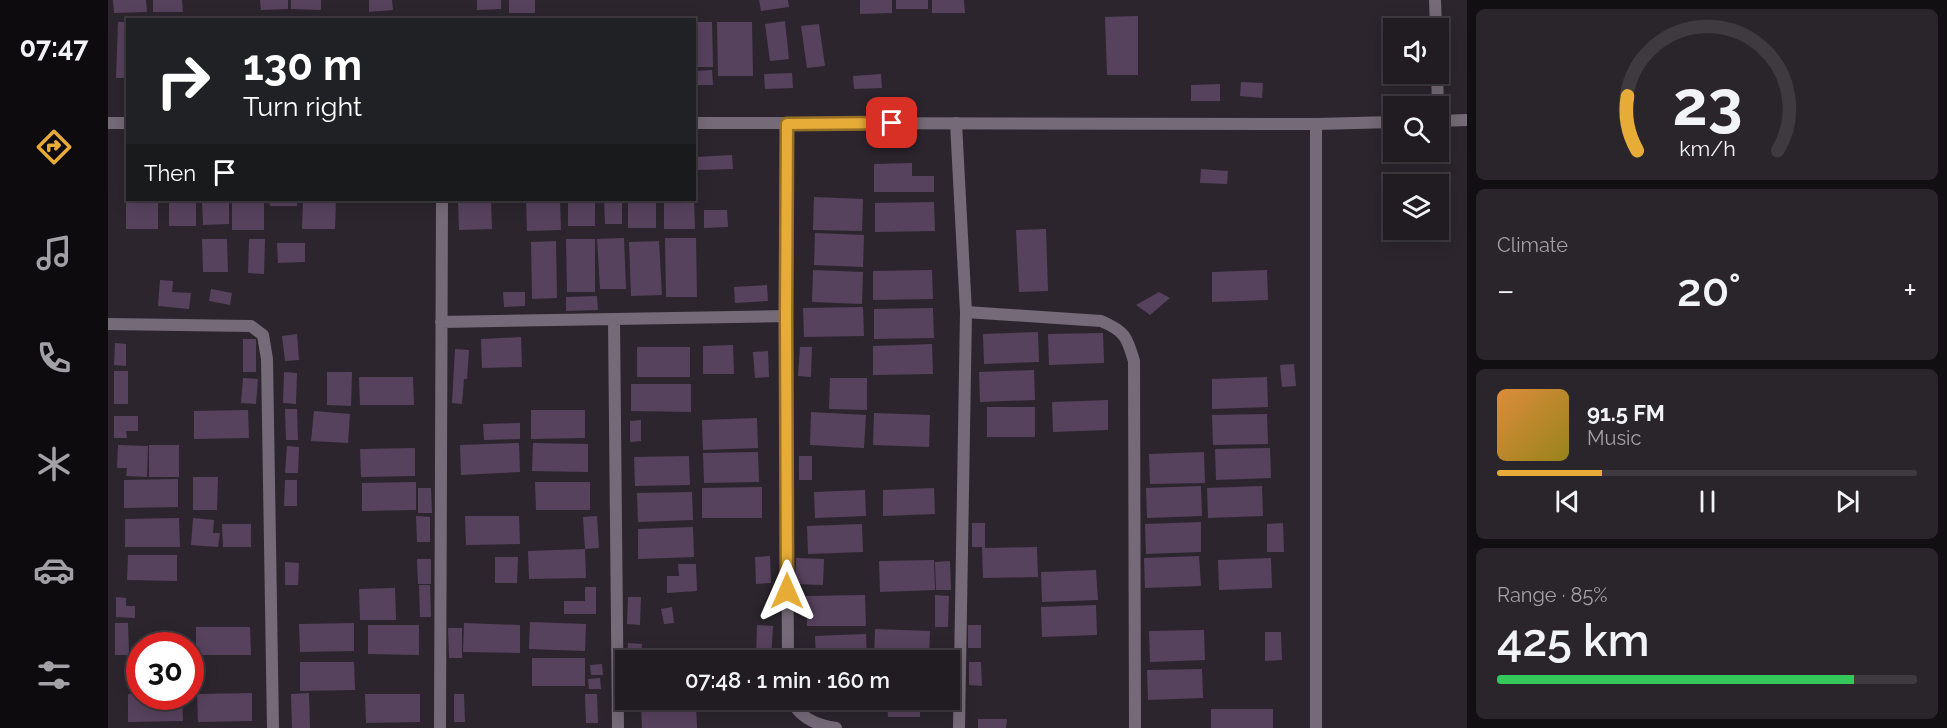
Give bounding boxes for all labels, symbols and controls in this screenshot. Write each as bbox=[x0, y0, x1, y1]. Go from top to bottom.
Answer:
map controls bbox=[1383, 18, 1449, 240]
button: sound bbox=[1383, 18, 1449, 84]
text: 07:47 bbox=[20, 32, 88, 63]
text: 130 m bbox=[243, 41, 362, 90]
icon: right bbox=[144, 42, 222, 120]
text: 23 bbox=[1672, 67, 1742, 141]
text: Turn right bbox=[243, 91, 362, 122]
button: search bbox=[1383, 96, 1449, 162]
pin bbox=[866, 97, 917, 148]
icon: arrive bbox=[875, 106, 908, 139]
icon: directions bbox=[33, 126, 75, 168]
text: km/h bbox=[1679, 137, 1735, 162]
icon: arrive bbox=[208, 156, 241, 189]
text: Then bbox=[144, 160, 196, 186]
button: layers bbox=[1383, 174, 1449, 240]
icon: music bbox=[33, 232, 75, 274]
text: Climate bbox=[1497, 233, 1568, 257]
text: 20° bbox=[1677, 264, 1741, 317]
text: − bbox=[1497, 271, 1515, 310]
text: + bbox=[1903, 271, 1917, 310]
icon: phone bbox=[33, 337, 75, 379]
text: 91.5 FM bbox=[1587, 400, 1665, 426]
text: Music bbox=[1587, 426, 1641, 450]
icon: climate bbox=[33, 443, 75, 485]
icon: previous bbox=[1551, 485, 1584, 518]
icon: pause bbox=[1691, 485, 1724, 518]
icon: next bbox=[1831, 485, 1864, 518]
icon: car bbox=[33, 549, 75, 591]
position arrow bbox=[755, 559, 819, 623]
text: Range · 85% bbox=[1497, 583, 1608, 607]
text: 425 km bbox=[1497, 614, 1649, 667]
speed limit sign: 30 bbox=[126, 632, 204, 710]
icon: filters bbox=[33, 654, 75, 696]
text: 07:48 · 1 min · 160 m bbox=[685, 667, 890, 693]

